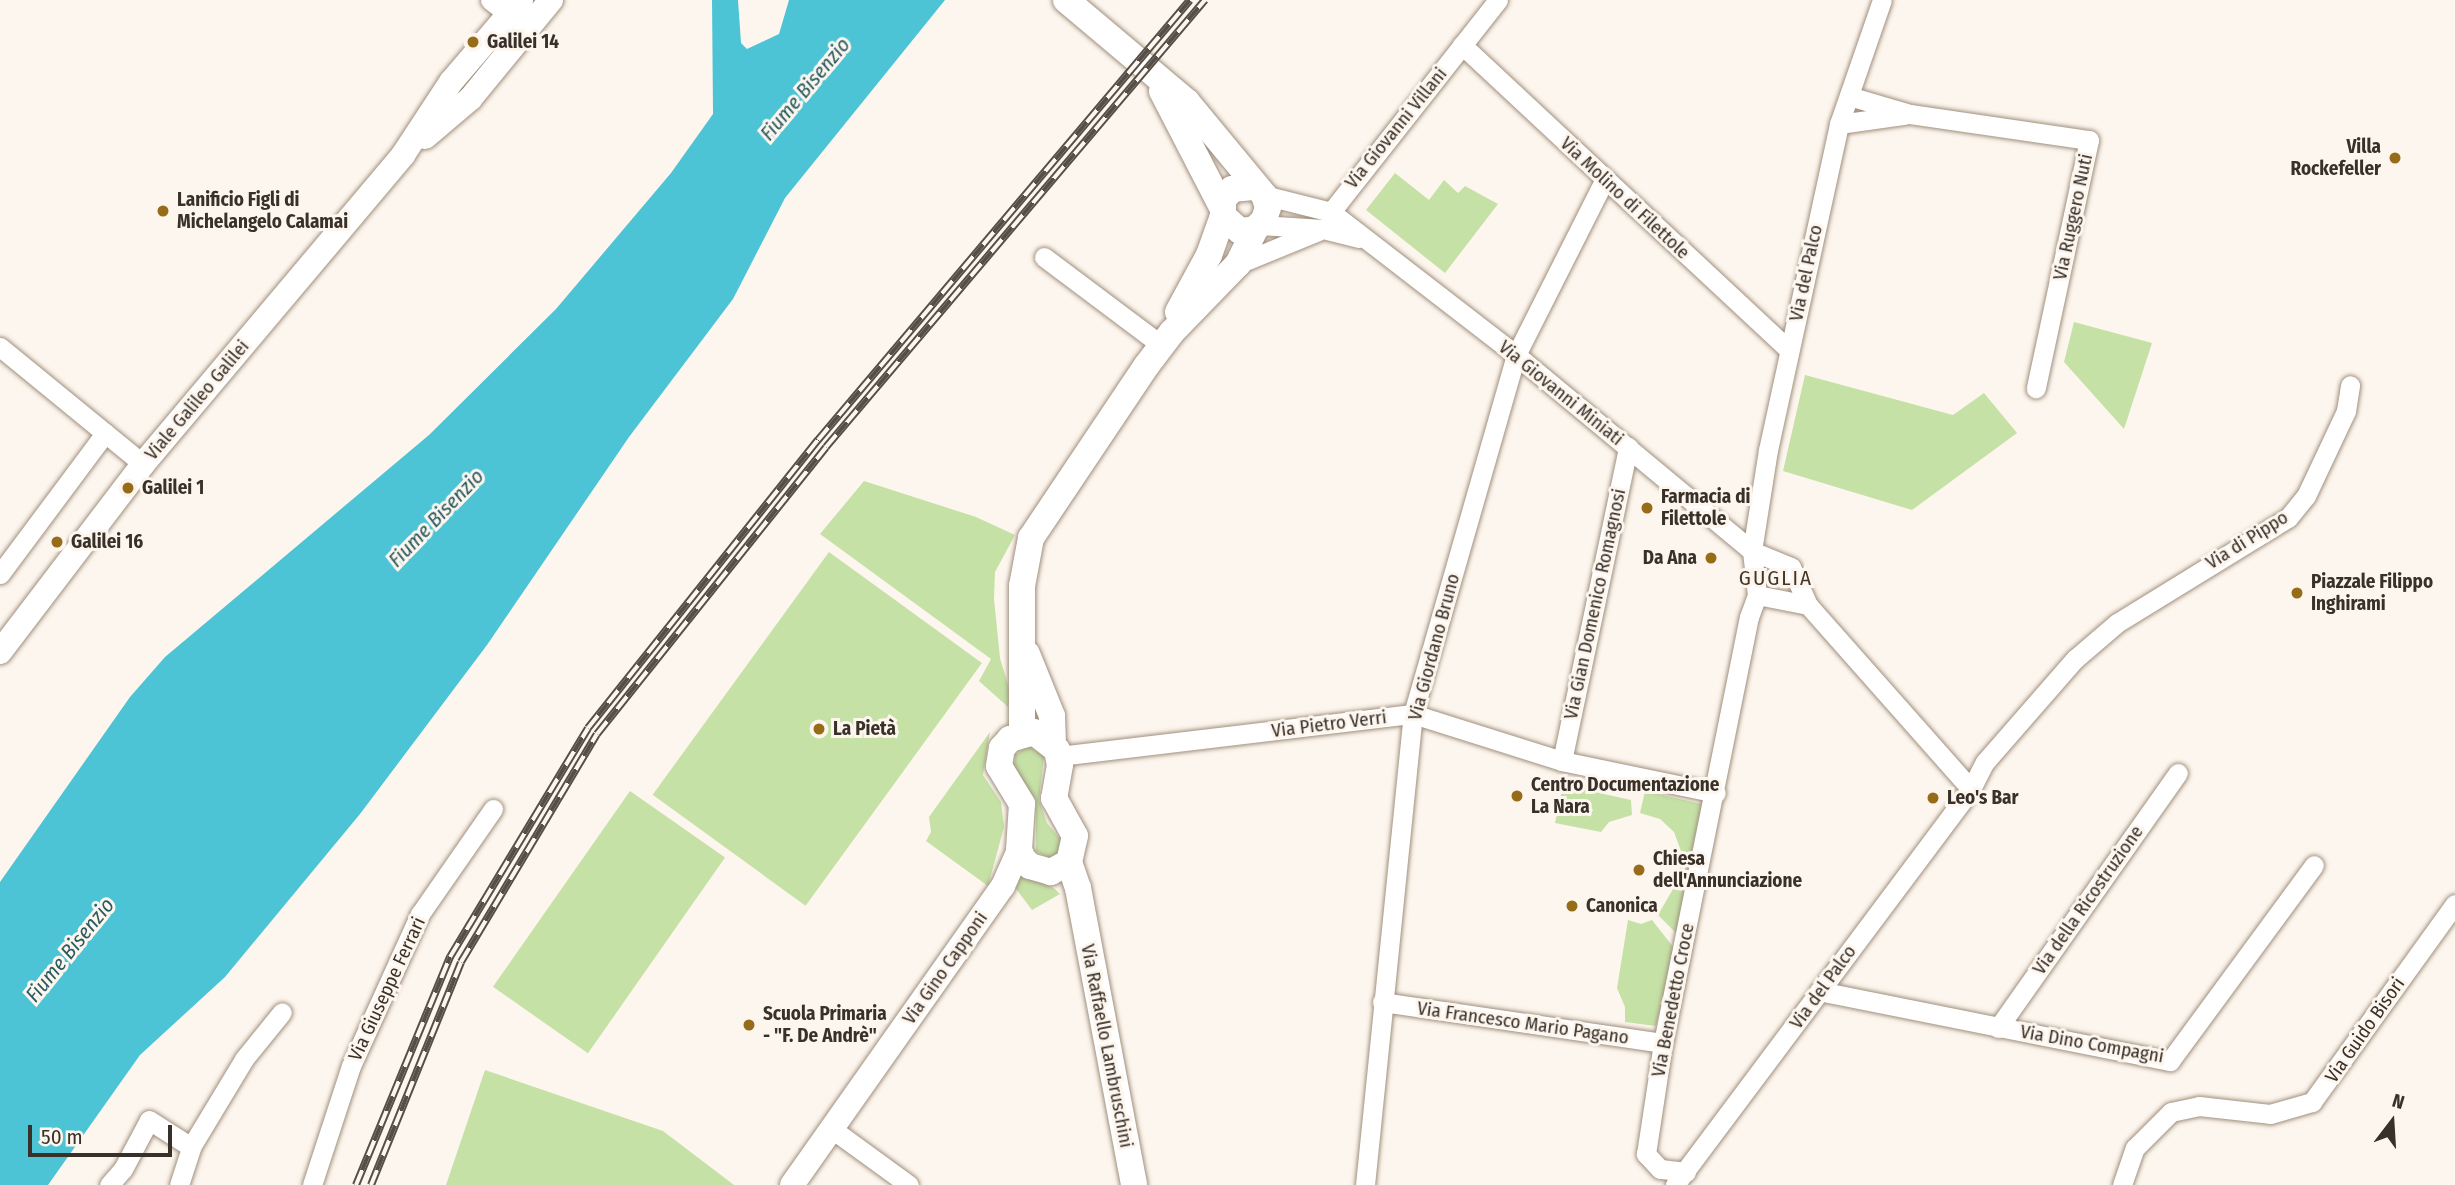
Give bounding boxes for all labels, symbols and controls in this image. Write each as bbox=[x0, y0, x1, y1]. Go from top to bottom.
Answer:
place label: Galilei 14 bbox=[487, 31, 559, 53]
water label: Fiume Bisenzio bbox=[755, 32, 855, 146]
marker: Galilei 14 bbox=[465, 34, 481, 50]
street label: Via Giovanni Villani bbox=[1340, 63, 1452, 193]
street label: Via Molino di Filettole bbox=[1556, 132, 1694, 264]
place label: Villa Rockefeller bbox=[2291, 136, 2381, 180]
marker: Villa Rockefeller bbox=[2387, 150, 2403, 166]
street label: Via Ruggero Nuti bbox=[2048, 152, 2098, 282]
place label: Lanificio Figli di Michelangelo Calamai bbox=[177, 189, 348, 233]
marker: Lanificio Figli di Michelangelo Calamai bbox=[155, 203, 171, 219]
street label: Via del Palco bbox=[1785, 223, 1827, 323]
street label: Viale Galileo Galilei bbox=[140, 335, 254, 465]
street label: Via Giovanni Miniati bbox=[1494, 336, 1628, 450]
water label: Fiume Bisenzio bbox=[383, 464, 489, 572]
place label: Galilei 1 bbox=[142, 477, 204, 499]
marker: Galilei 1 bbox=[120, 480, 136, 496]
place label: Farmacia di Filettole bbox=[1661, 486, 1750, 530]
street label: Via Gian Domenico Romagnosi bbox=[1559, 487, 1631, 721]
marker: Farmacia di Filettole bbox=[1639, 500, 1655, 516]
street label: Via di Pippo bbox=[2202, 506, 2292, 574]
place label: Galilei 16 bbox=[71, 531, 143, 553]
marker: Galilei 16 bbox=[49, 534, 65, 550]
place label: Da Ana bbox=[1643, 547, 1697, 569]
marker: Da Ana bbox=[1703, 550, 1719, 566]
district label: GUGLIA bbox=[1740, 565, 1812, 591]
street label: Via Giordano Bruno bbox=[1403, 571, 1465, 723]
place label: Piazzale Filippo Inghirami bbox=[2311, 571, 2433, 615]
marker: Piazzale Filippo Inghirami bbox=[2289, 585, 2305, 601]
street label: Via Pietro Verri bbox=[1270, 706, 1388, 742]
place label: La Pietà bbox=[833, 718, 896, 740]
marker: La Pietà bbox=[811, 721, 827, 737]
place label: Centro Documentazione La Nara bbox=[1531, 774, 1719, 818]
place label: Leo's Bar bbox=[1947, 787, 2018, 809]
marker: Centro Documentazione La Nara bbox=[1509, 788, 1525, 804]
marker: Leo's Bar bbox=[1925, 790, 1941, 806]
street label: Via della Ricostruzione bbox=[2028, 821, 2148, 979]
place label: Chiesa dell'Annunciazione bbox=[1653, 848, 1802, 892]
marker: Chiesa dell'Annunciazione bbox=[1631, 862, 1647, 878]
water label: Fiume Bisenzio bbox=[20, 893, 120, 1007]
place label: Canonica bbox=[1586, 895, 1658, 917]
marker: Canonica bbox=[1564, 898, 1580, 914]
street label: Via Gino Capponi bbox=[898, 907, 992, 1029]
street label: Via Giuseppe Ferrari bbox=[344, 914, 430, 1064]
street label: Via Benedetto Croce bbox=[1647, 921, 1699, 1079]
street label: Via del Palco bbox=[1785, 941, 1861, 1033]
street label: Via Raffaello Lambruschini bbox=[1076, 942, 1138, 1150]
street label: Via Guido Bisori bbox=[2320, 973, 2410, 1087]
street label: Via Francesco Mario Pagano bbox=[1416, 997, 1630, 1049]
place label: Scuola Primaria - "F. De Andrè" bbox=[763, 1003, 887, 1047]
marker: Scuola Primaria - "F. De Andrè" bbox=[741, 1017, 757, 1033]
street label: Via Dino Compagni bbox=[2019, 1020, 2165, 1068]
north arrow bbox=[2357, 1087, 2427, 1157]
text: N bbox=[2389, 1089, 2407, 1114]
scale bar bbox=[32, 1112, 175, 1156]
text: 50 m bbox=[41, 1124, 83, 1150]

